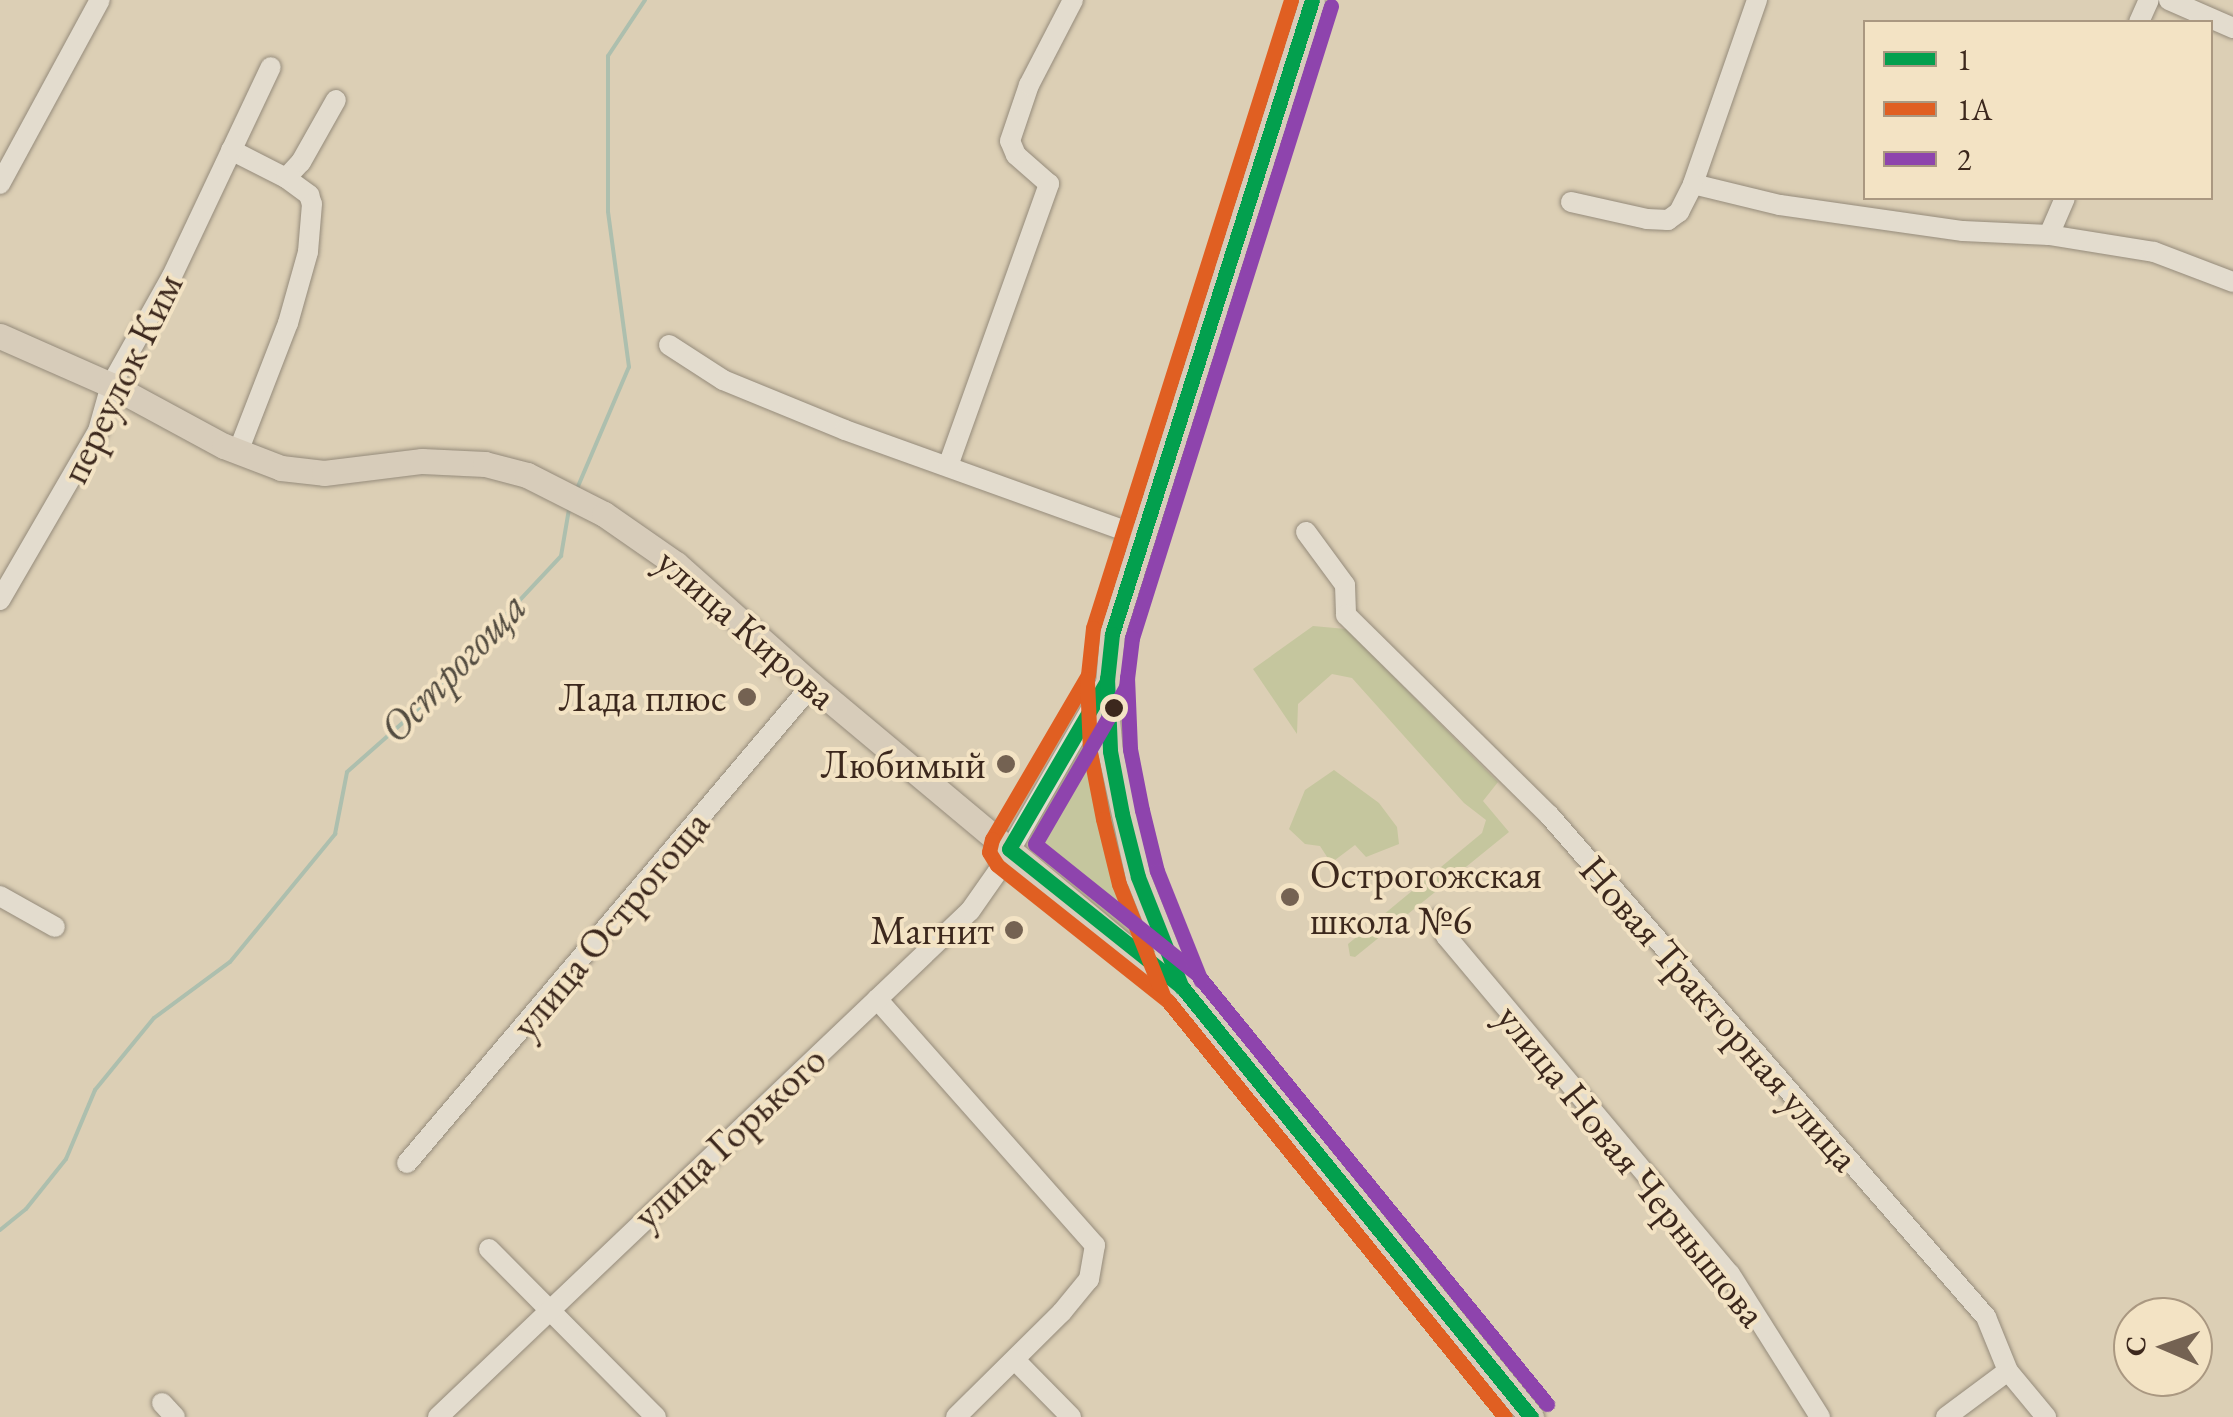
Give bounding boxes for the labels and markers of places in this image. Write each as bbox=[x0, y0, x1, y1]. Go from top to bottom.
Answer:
place label: Лада плюс bbox=[558, 673, 727, 721]
marker: Лада плюс bbox=[736, 686, 758, 708]
unlabelled marker bbox=[1104, 698, 1124, 718]
place label: Любимый bbox=[821, 740, 986, 788]
marker: Любимый bbox=[995, 753, 1017, 775]
place label: Острогожская школа №6 bbox=[1310, 850, 1542, 944]
marker: Острогожская школа №6 bbox=[1279, 886, 1301, 908]
place label: Магнит bbox=[870, 906, 994, 954]
marker: Магнит bbox=[1003, 919, 1025, 941]

